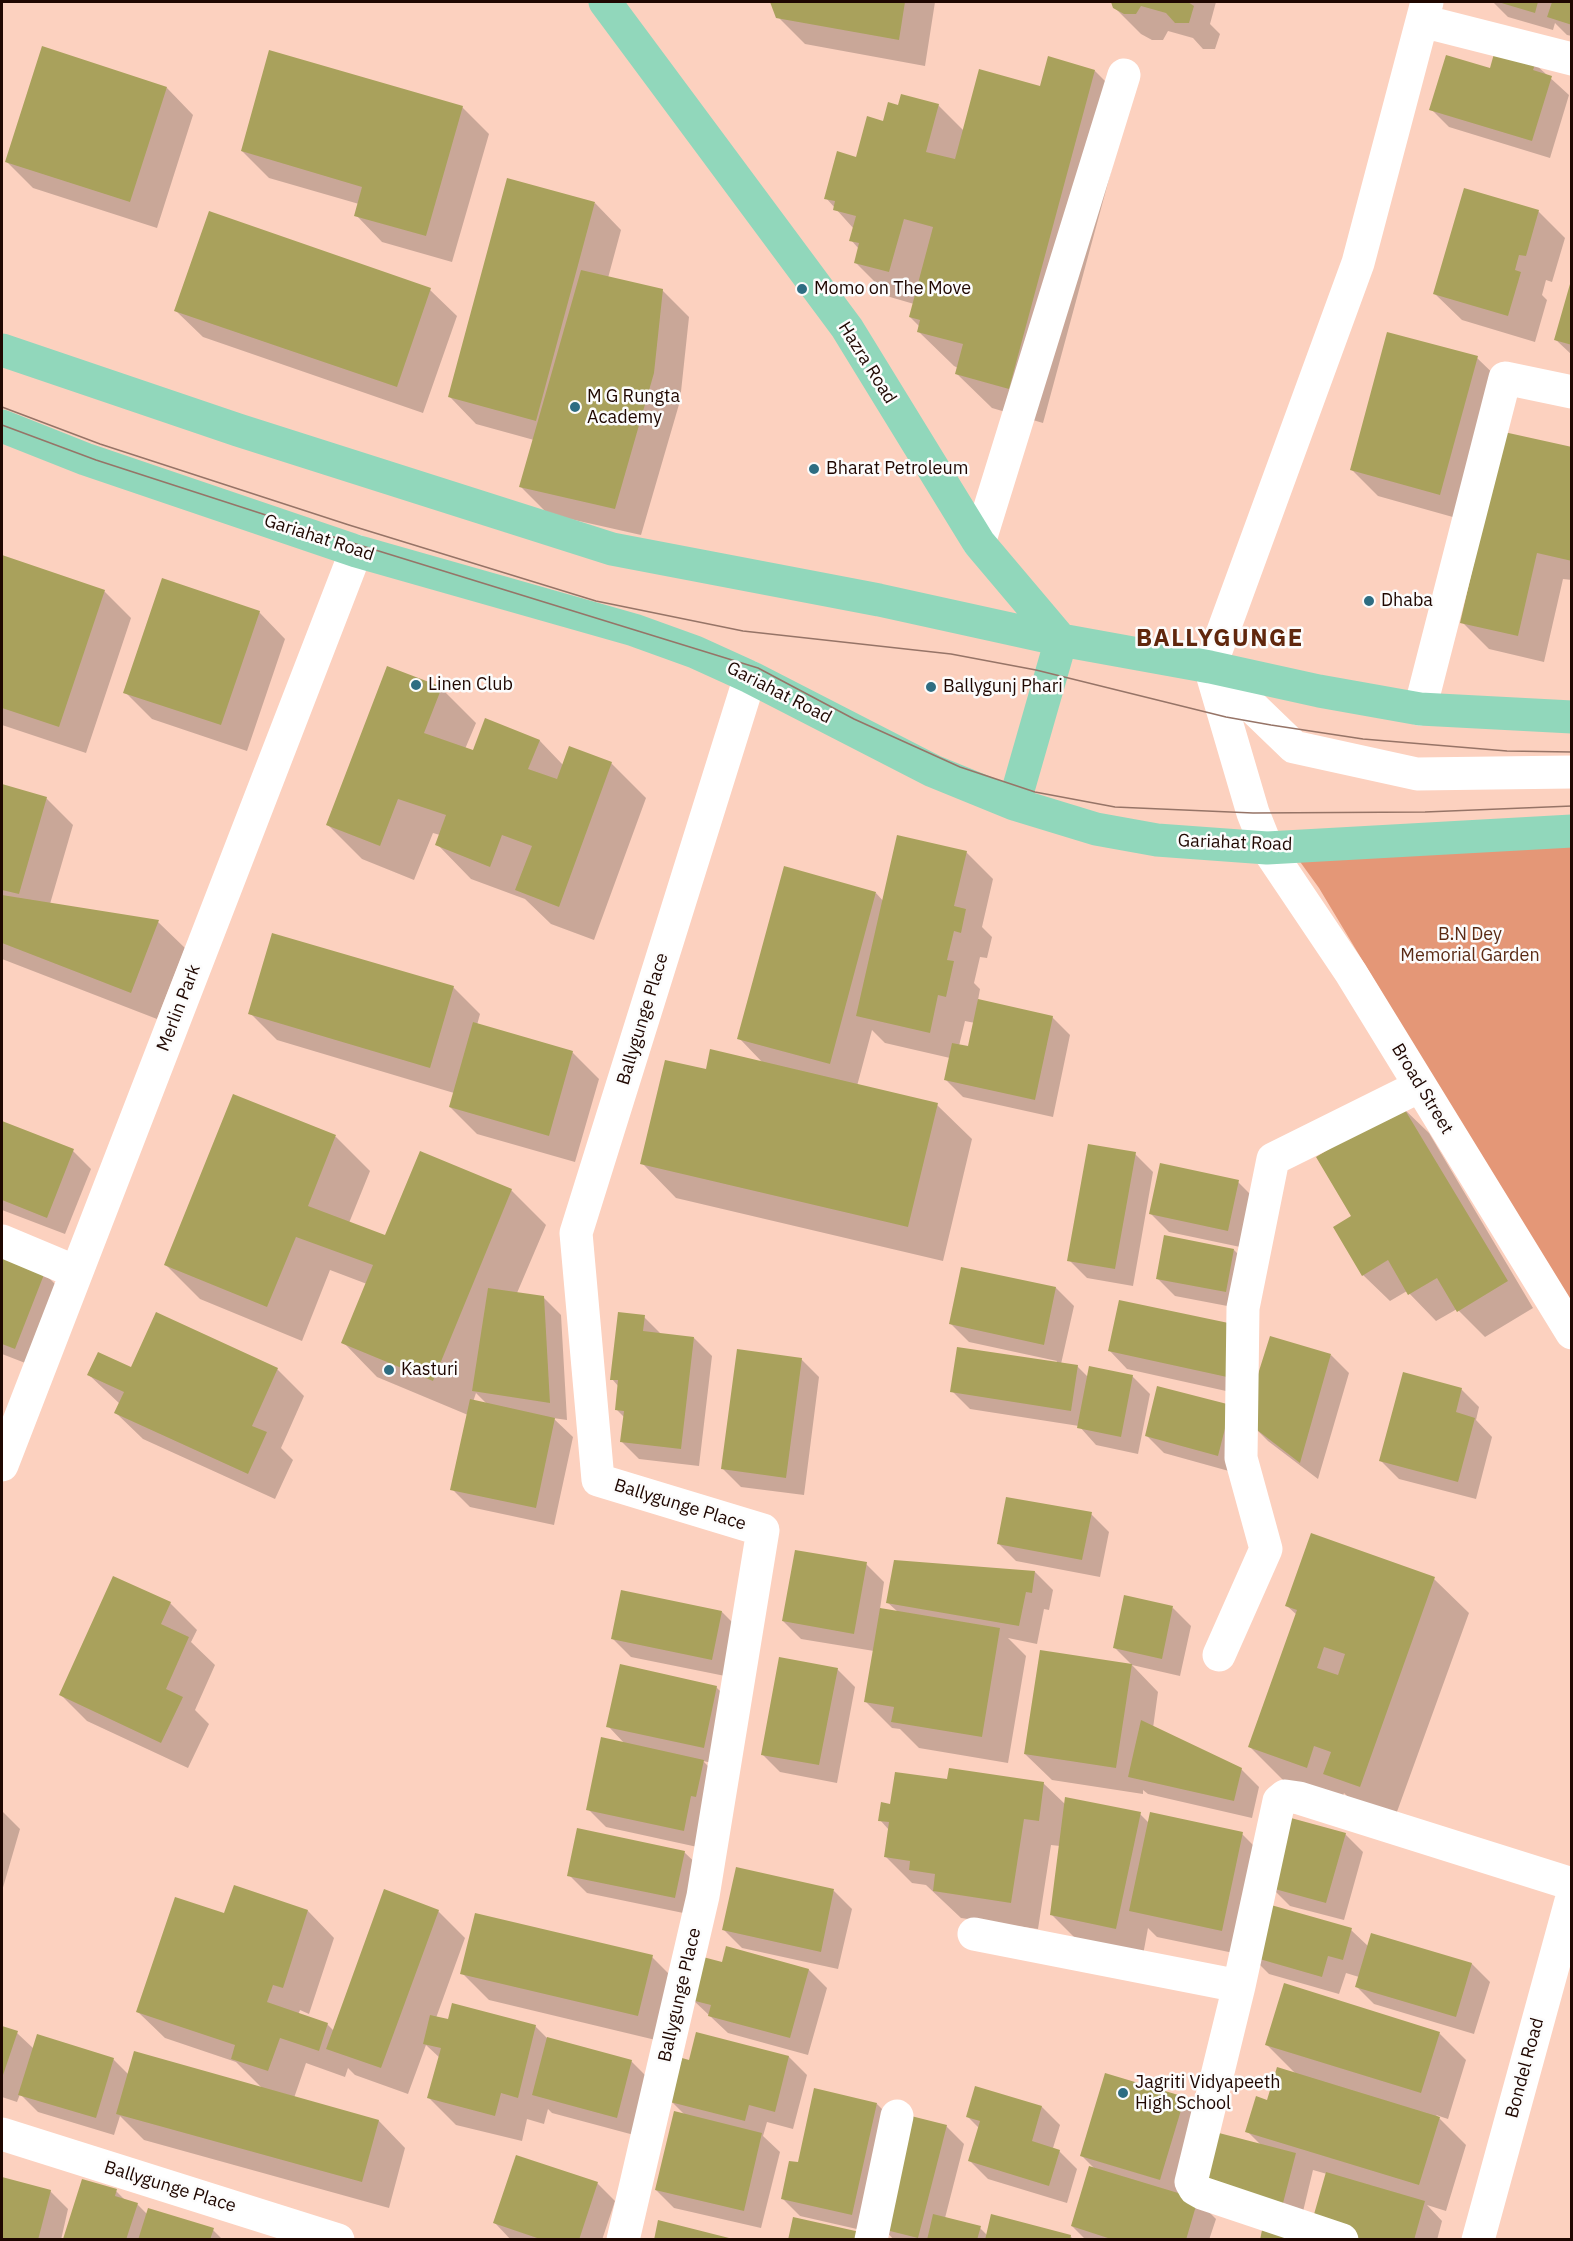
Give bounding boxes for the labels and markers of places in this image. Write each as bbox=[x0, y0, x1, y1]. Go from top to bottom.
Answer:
place label: Momo on The Move bbox=[814, 278, 971, 300]
marker: Momo on The Move bbox=[795, 282, 809, 296]
place label: M G Rungta Academy bbox=[587, 386, 680, 428]
marker: M G Rungta Academy bbox=[568, 400, 582, 414]
place label: Bharat Petroleum bbox=[826, 458, 968, 480]
marker: Bharat Petroleum bbox=[807, 462, 821, 476]
place label: Dhaba bbox=[1381, 590, 1433, 612]
marker: Dhaba bbox=[1362, 594, 1376, 608]
place label: Linen Club bbox=[428, 674, 513, 696]
place label: Ballygunj Phari bbox=[943, 676, 1063, 698]
marker: Linen Club bbox=[409, 678, 423, 692]
marker: Ballygunj Phari bbox=[924, 680, 938, 694]
place label: Kasturi bbox=[401, 1359, 458, 1381]
marker: Kasturi bbox=[382, 1363, 396, 1377]
place label: Jagriti Vidyapeeth High School bbox=[1135, 2072, 1280, 2114]
marker: Jagriti Vidyapeeth High School bbox=[1116, 2086, 1130, 2100]

